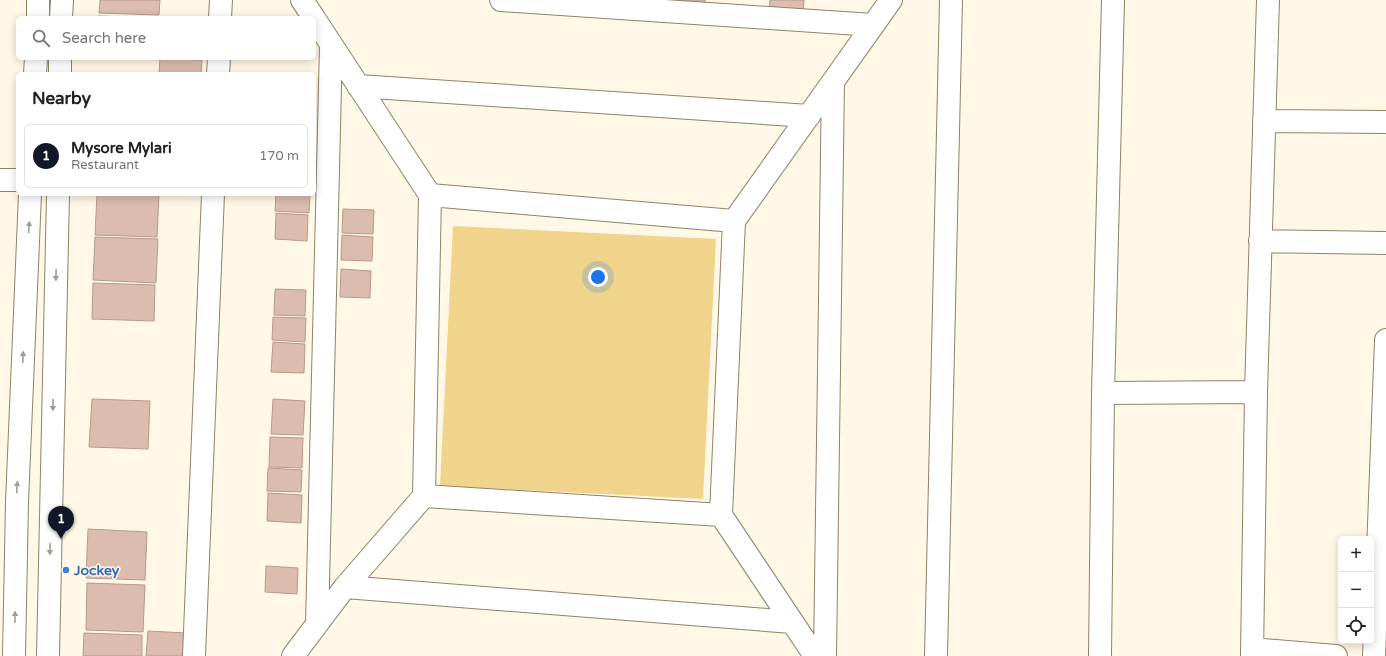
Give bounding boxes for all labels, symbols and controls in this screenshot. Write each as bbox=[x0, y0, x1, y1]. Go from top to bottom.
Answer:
search box bbox=[16, 16, 316, 60]
icon: search bbox=[30, 27, 52, 49]
text: Search here bbox=[62, 29, 146, 47]
text: Nearby bbox=[32, 88, 91, 109]
text: Mysore Mylari bbox=[71, 139, 172, 157]
text: 1 bbox=[42, 148, 50, 164]
text: 170 m bbox=[259, 148, 299, 164]
text: Restaurant bbox=[71, 157, 139, 173]
one-way arrow bbox=[25, 221, 32, 233]
your location bbox=[588, 267, 608, 287]
one-way arrow bbox=[53, 269, 59, 282]
one-way arrow bbox=[20, 350, 26, 363]
one-way arrow bbox=[50, 399, 57, 411]
one-way arrow bbox=[14, 481, 21, 493]
pin: 1 bbox=[48, 506, 74, 539]
map controls bbox=[1338, 536, 1374, 644]
button: + bbox=[1338, 536, 1374, 572]
one-way arrow bbox=[47, 543, 54, 555]
place label: Jockey bbox=[73, 562, 120, 579]
marker: Jockey bbox=[61, 565, 71, 575]
button: − bbox=[1338, 572, 1374, 608]
button: locate bbox=[1338, 608, 1374, 644]
one-way arrow bbox=[12, 610, 18, 623]

